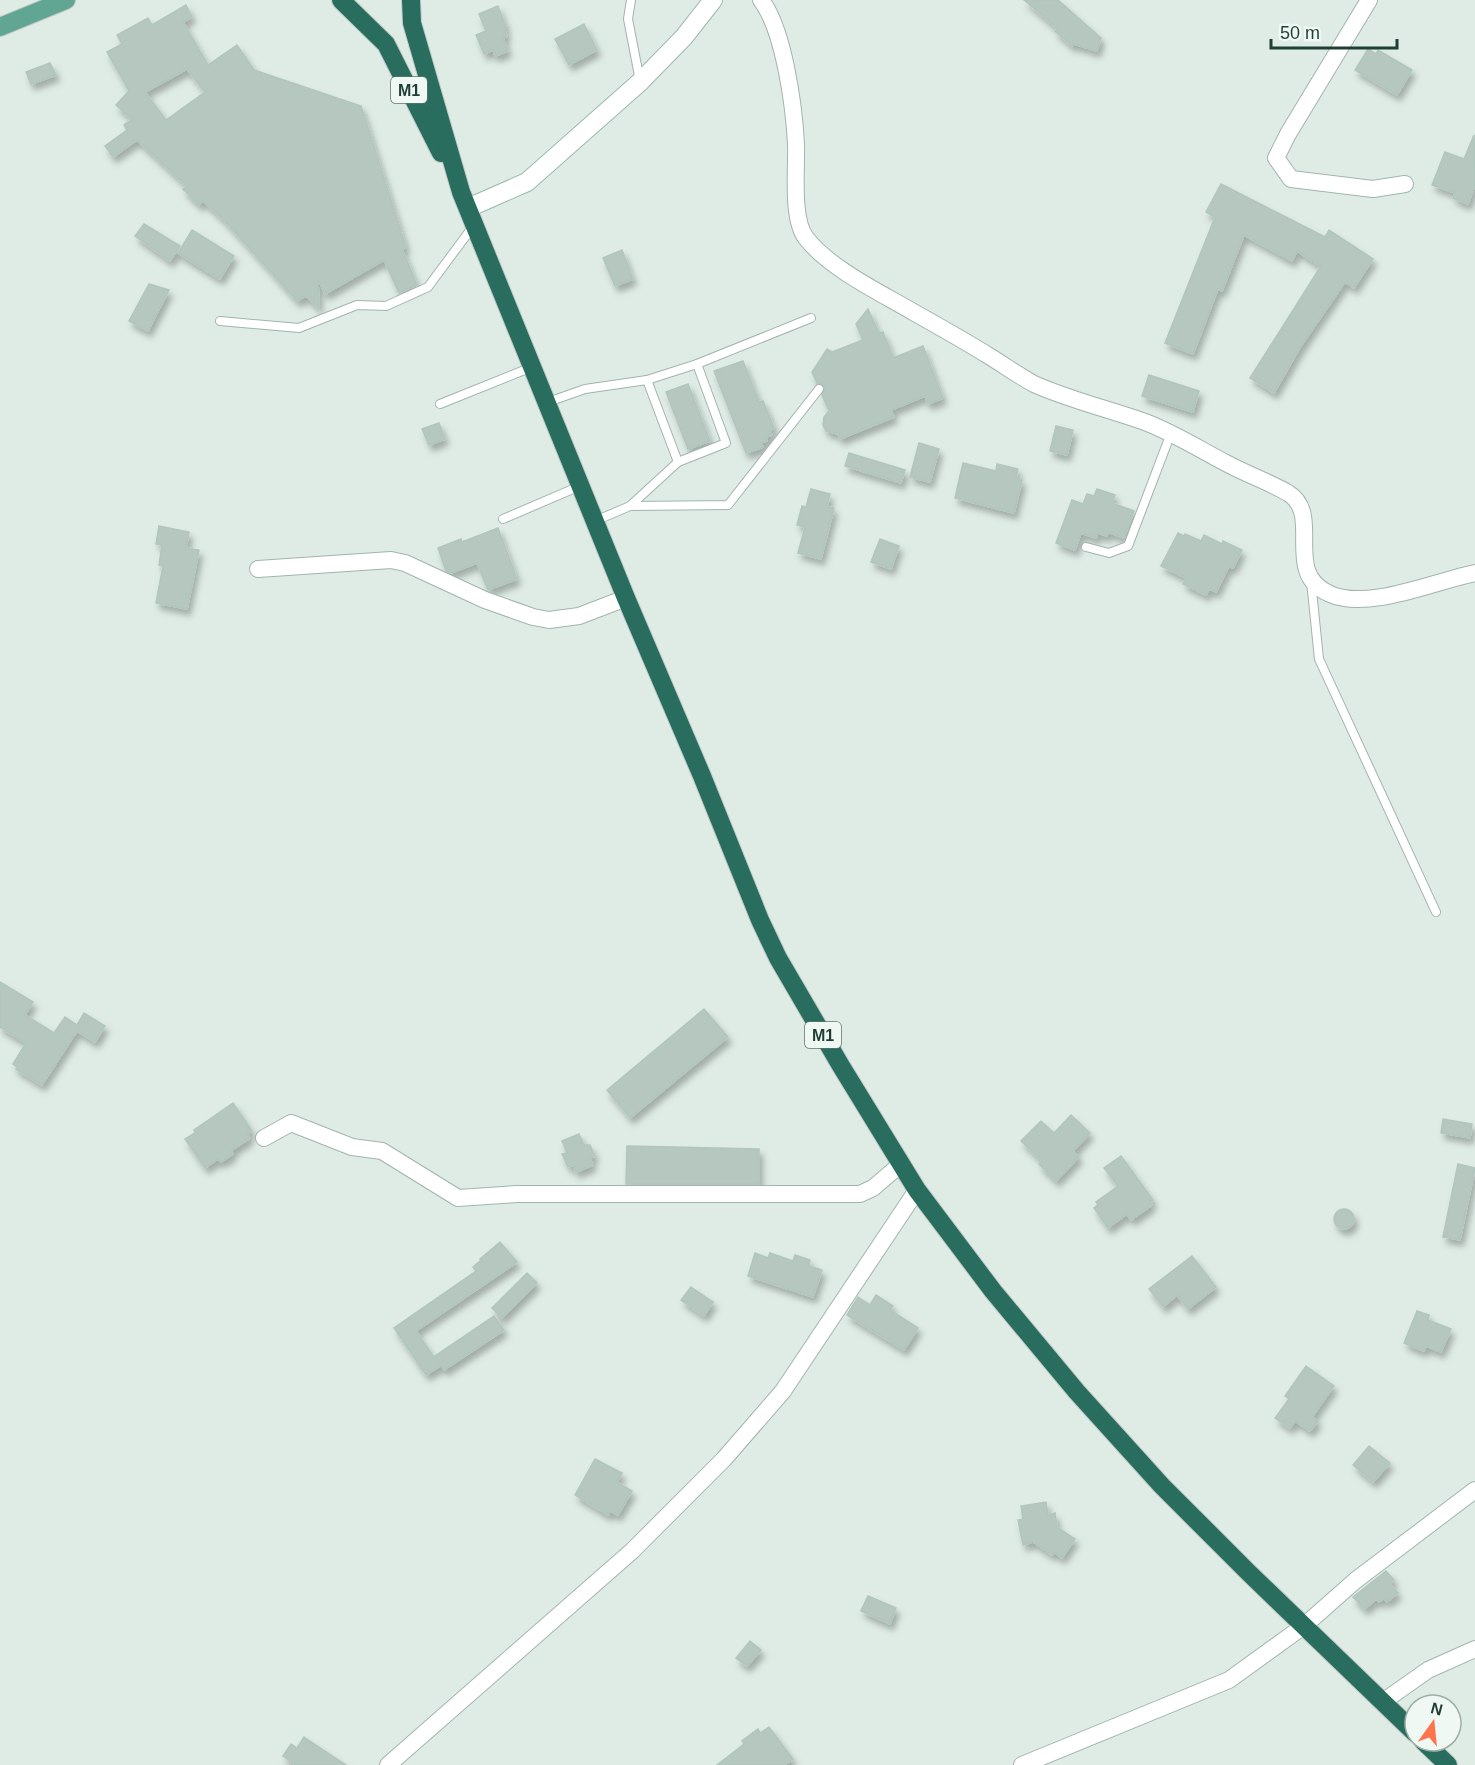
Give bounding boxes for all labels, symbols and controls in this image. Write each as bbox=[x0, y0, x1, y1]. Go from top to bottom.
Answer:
scale bar bbox=[1271, 12, 1397, 50]
text: 50 m bbox=[1280, 23, 1320, 43]
road number: M1 bbox=[391, 77, 427, 103]
road number: M1 bbox=[805, 1022, 841, 1048]
north arrow bbox=[1403, 1693, 1463, 1753]
text: N bbox=[1429, 1699, 1445, 1719]

